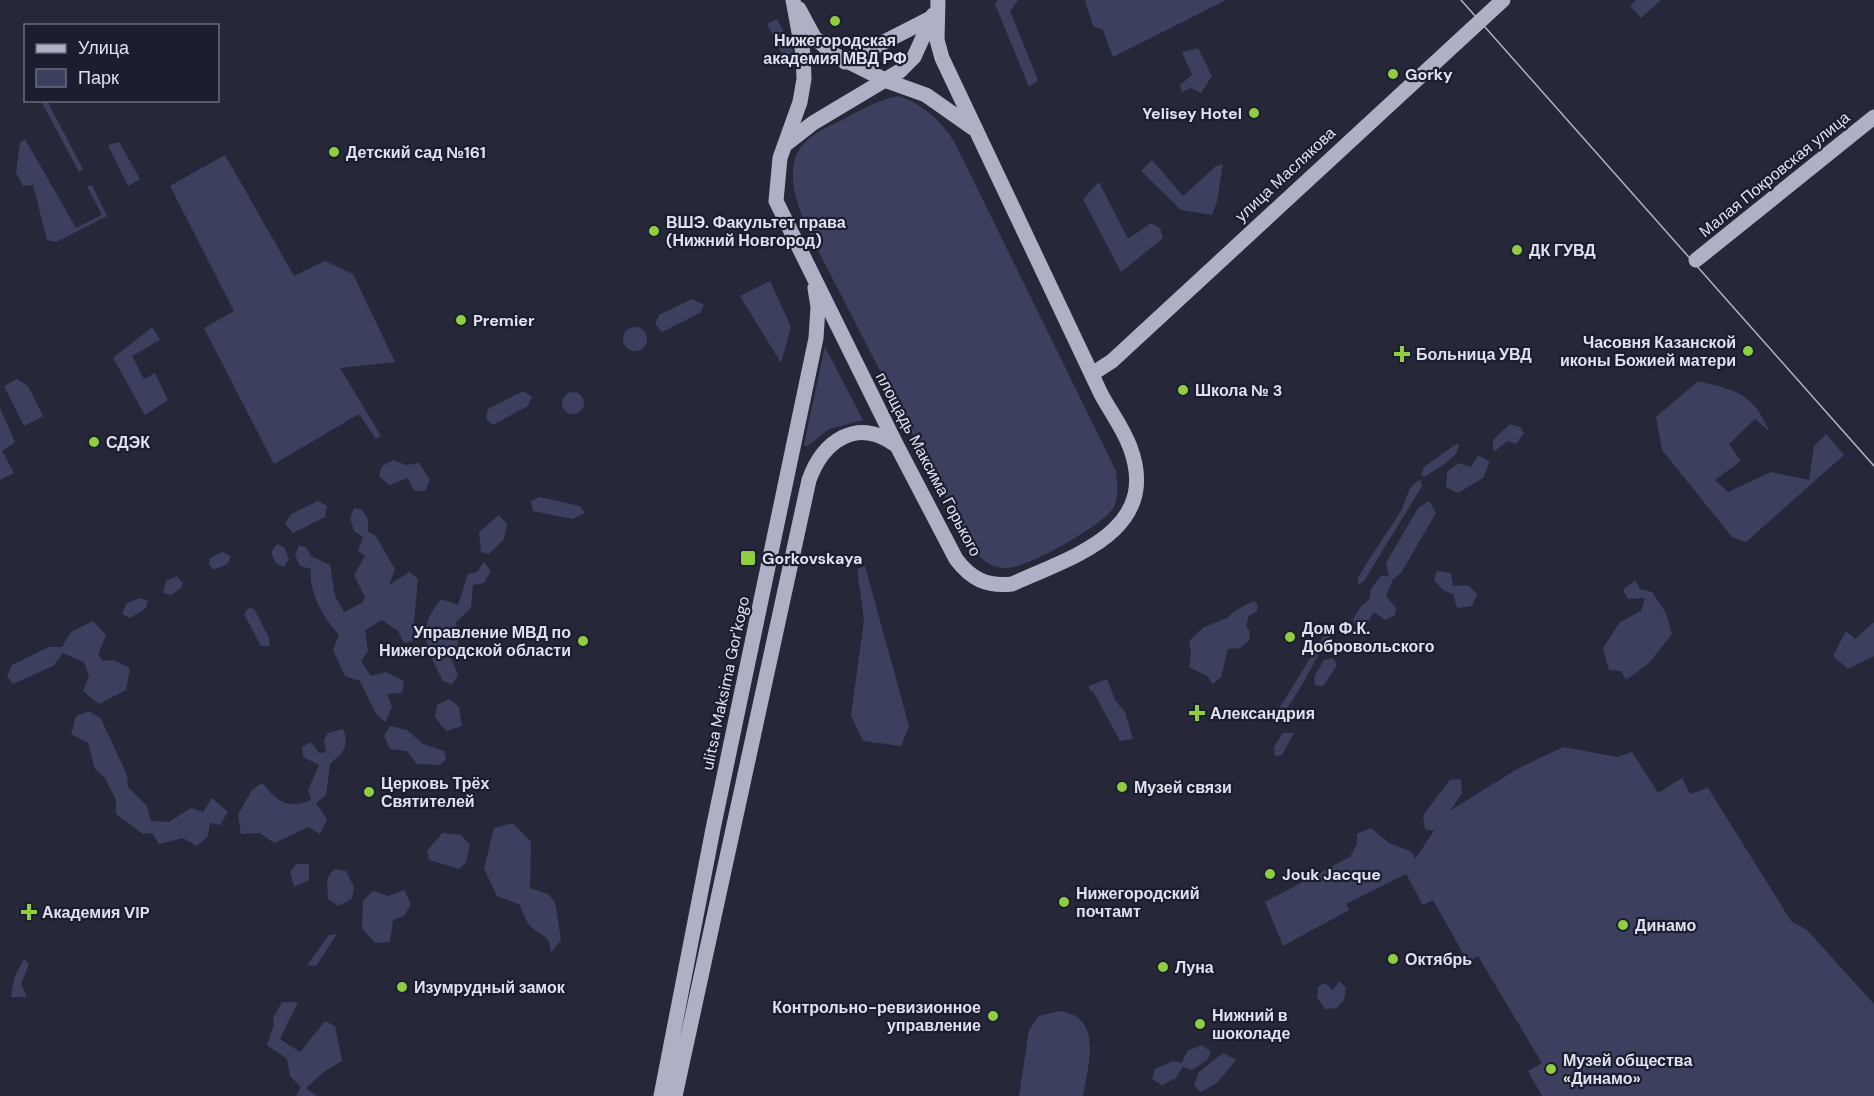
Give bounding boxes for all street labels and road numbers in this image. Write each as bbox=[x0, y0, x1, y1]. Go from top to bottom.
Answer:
street label: Малая Покровская улица bbox=[1695, 107, 1854, 242]
street label: улица Маслякова bbox=[1231, 122, 1340, 226]
street label: площадь Максима Горького bbox=[871, 368, 986, 560]
street label: ulitsa Maksima Gor'kogo bbox=[697, 594, 754, 772]

